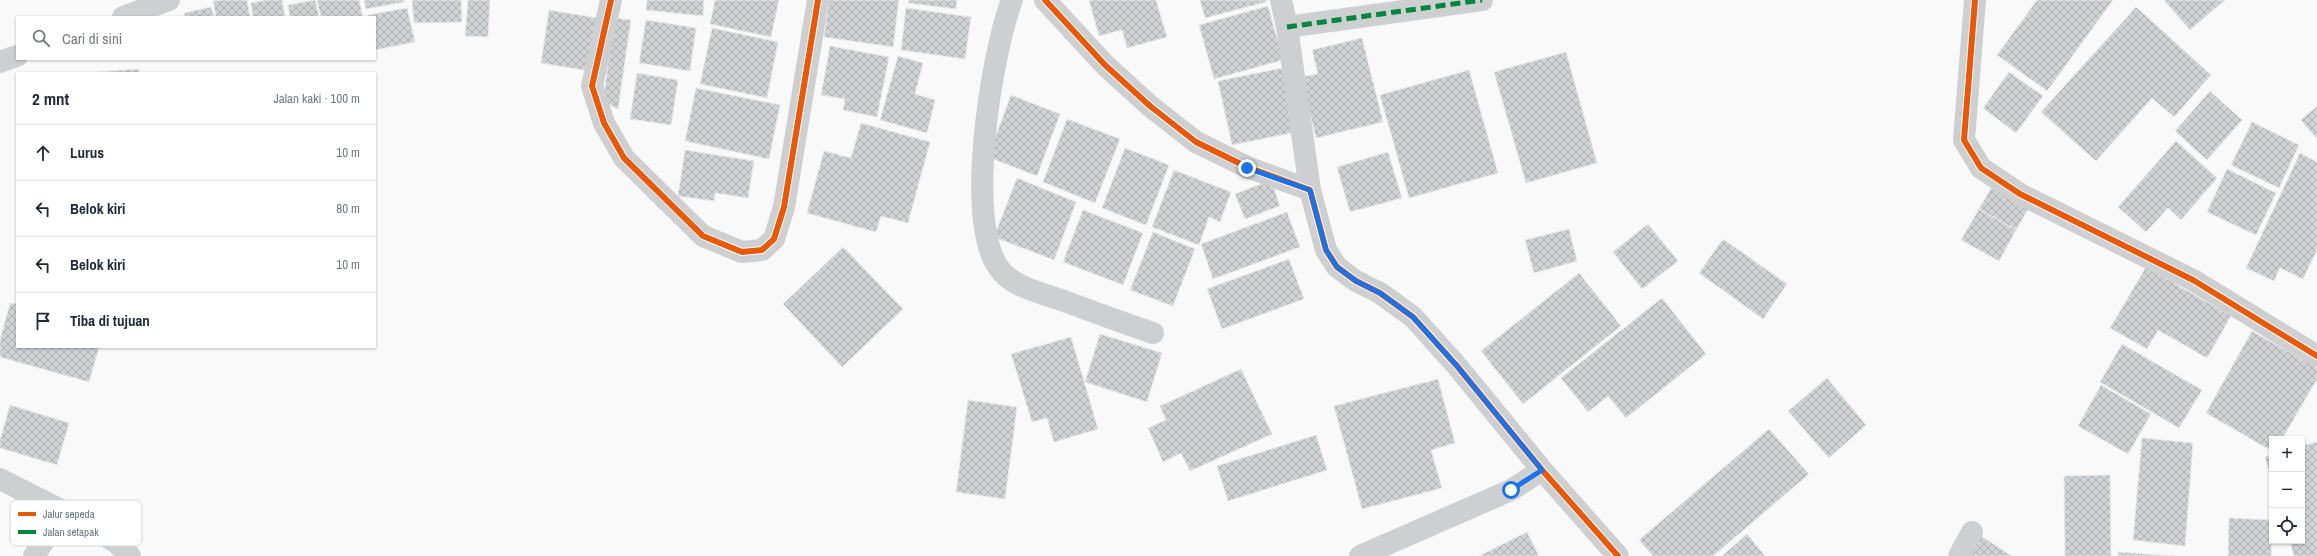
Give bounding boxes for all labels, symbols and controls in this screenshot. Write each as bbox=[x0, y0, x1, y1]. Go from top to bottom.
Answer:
search box bbox=[16, 16, 376, 60]
icon: search bbox=[30, 27, 52, 49]
text: Cari di sini bbox=[62, 28, 122, 49]
text: 2 mnt bbox=[32, 87, 69, 110]
text: Jalan kaki · 100 m bbox=[273, 90, 360, 107]
icon: ahead bbox=[32, 142, 54, 164]
text: Lurus bbox=[70, 142, 104, 163]
text: 10 m bbox=[336, 144, 360, 161]
route end bbox=[1238, 159, 1256, 177]
icon: left bbox=[32, 198, 54, 220]
text: Belok kiri bbox=[70, 198, 125, 219]
text: 80 m bbox=[336, 200, 360, 217]
icon: left bbox=[32, 254, 54, 276]
text: Belok kiri bbox=[70, 254, 125, 275]
text: 10 m bbox=[336, 256, 360, 273]
icon: arrive bbox=[32, 310, 54, 332]
text: Tiba di tujuan bbox=[70, 310, 150, 331]
map controls bbox=[2269, 436, 2305, 544]
button: + bbox=[2269, 436, 2305, 472]
button: − bbox=[2269, 472, 2305, 508]
route start bbox=[1502, 481, 1520, 499]
legend bbox=[10, 500, 142, 546]
text: Jalur sepeda bbox=[43, 507, 95, 521]
button: locate bbox=[2269, 508, 2305, 544]
text: Jalan setapak bbox=[43, 525, 99, 539]

